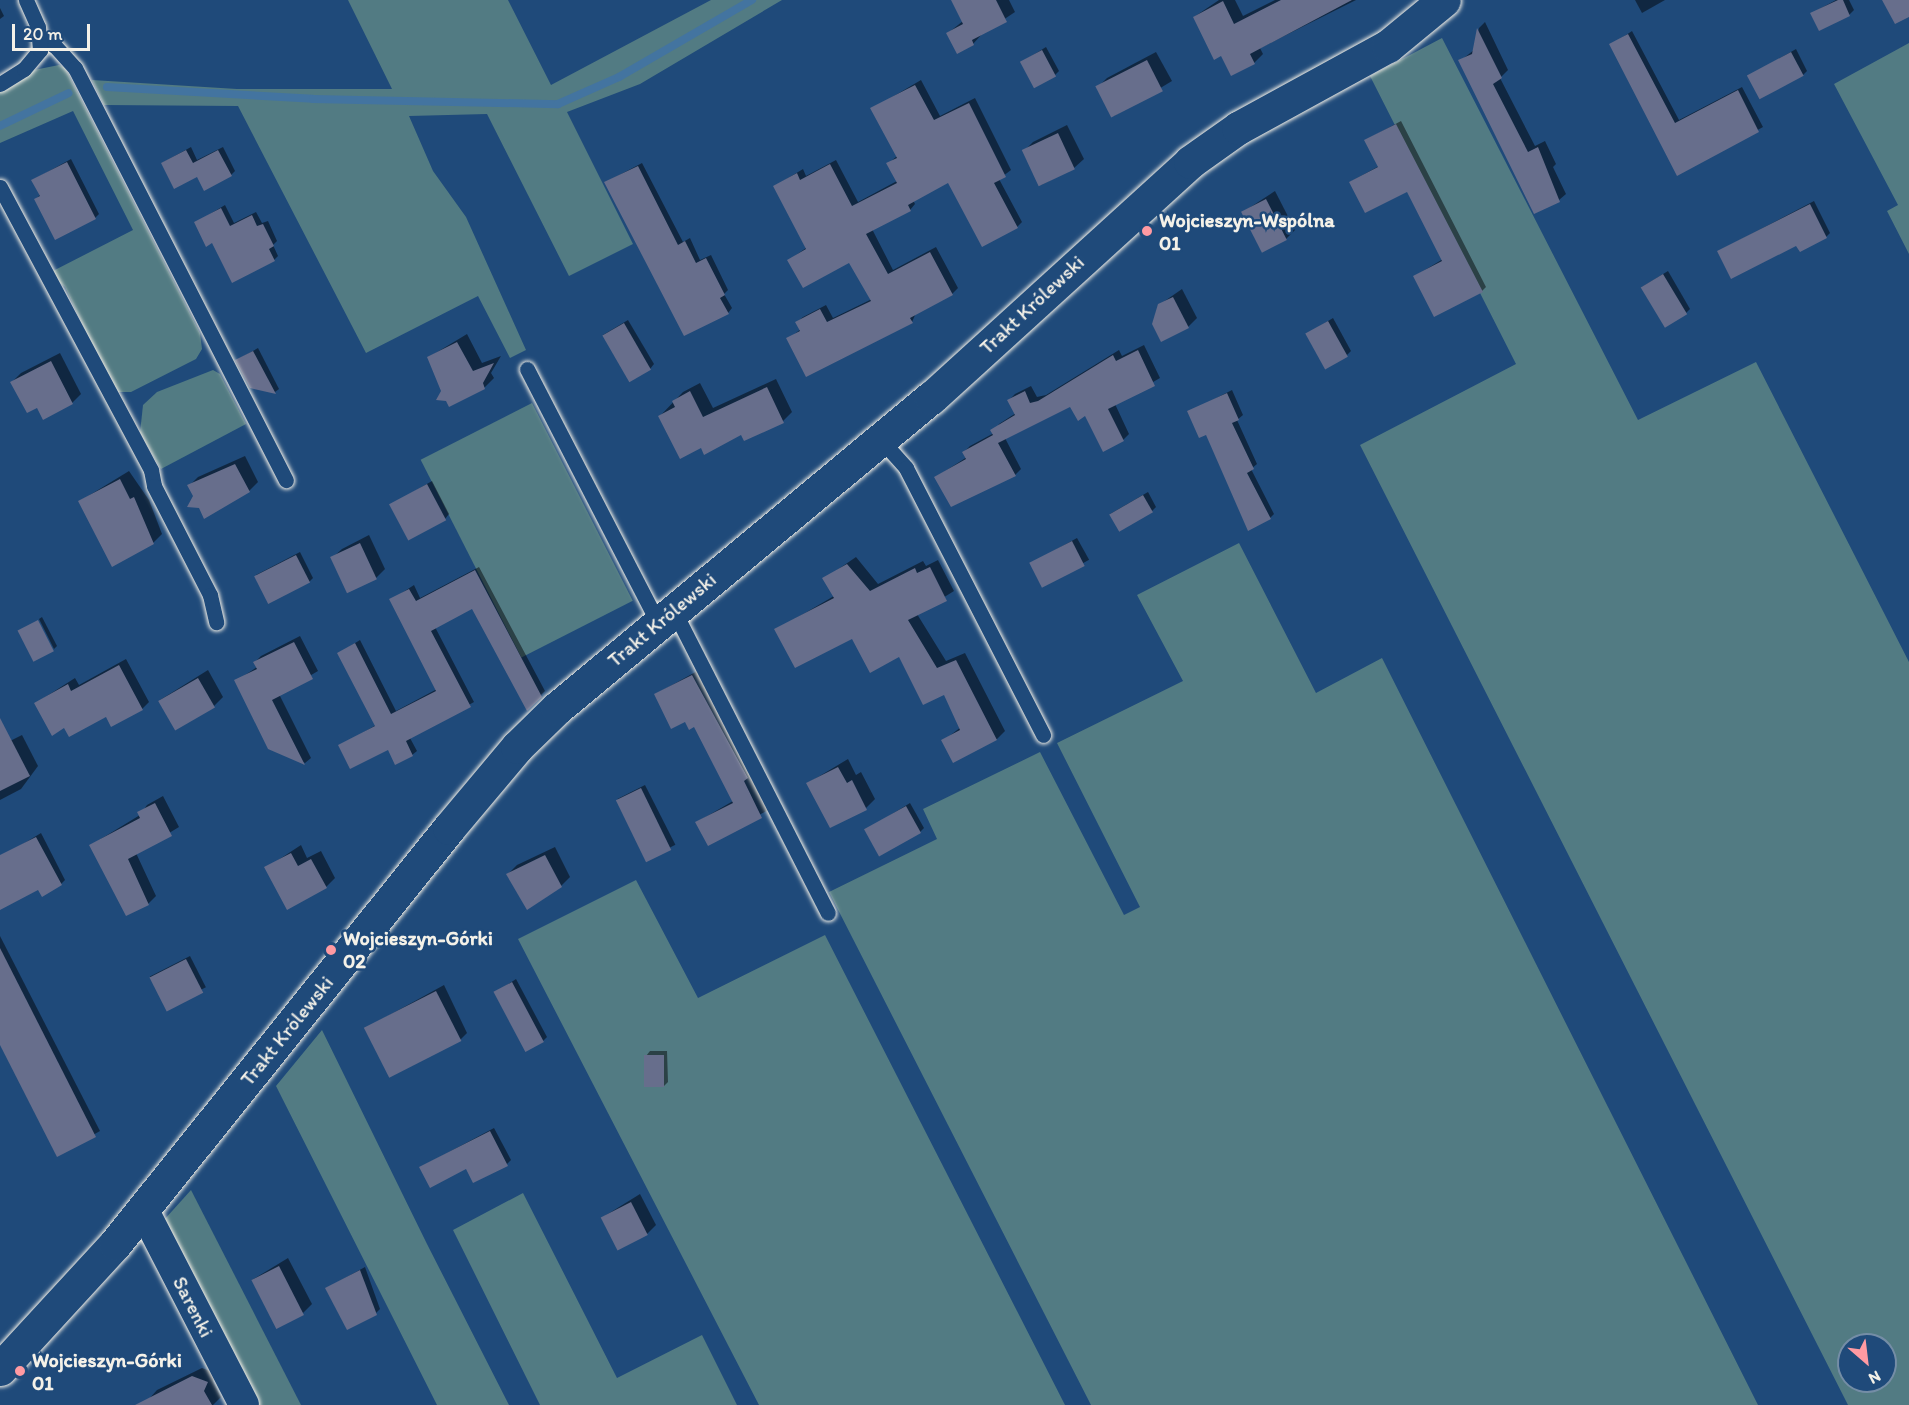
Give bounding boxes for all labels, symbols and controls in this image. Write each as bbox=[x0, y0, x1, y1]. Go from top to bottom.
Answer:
scale bar bbox=[15, 12, 93, 50]
text: 20 m bbox=[23, 23, 63, 45]
place label: Wojcieszyn-Wspólna 01 bbox=[1159, 208, 1335, 255]
marker: Wojcieszyn-Wspólna 01 bbox=[1140, 224, 1154, 238]
street label: Trakt Królewski bbox=[975, 250, 1089, 360]
street label: Trakt Królewski bbox=[603, 568, 721, 672]
place label: Wojcieszyn-Górki 02 bbox=[343, 927, 493, 974]
marker: Wojcieszyn-Górki 02 bbox=[324, 943, 338, 957]
street label: Trakt Królewski bbox=[235, 971, 339, 1091]
street label: Sarenki bbox=[168, 1273, 218, 1341]
north arrow bbox=[1837, 1333, 1897, 1393]
place label: Wojcieszyn-Górki 01 bbox=[32, 1348, 182, 1395]
marker: Wojcieszyn-Górki 01 bbox=[13, 1364, 27, 1378]
text: N bbox=[1866, 1367, 1884, 1388]

